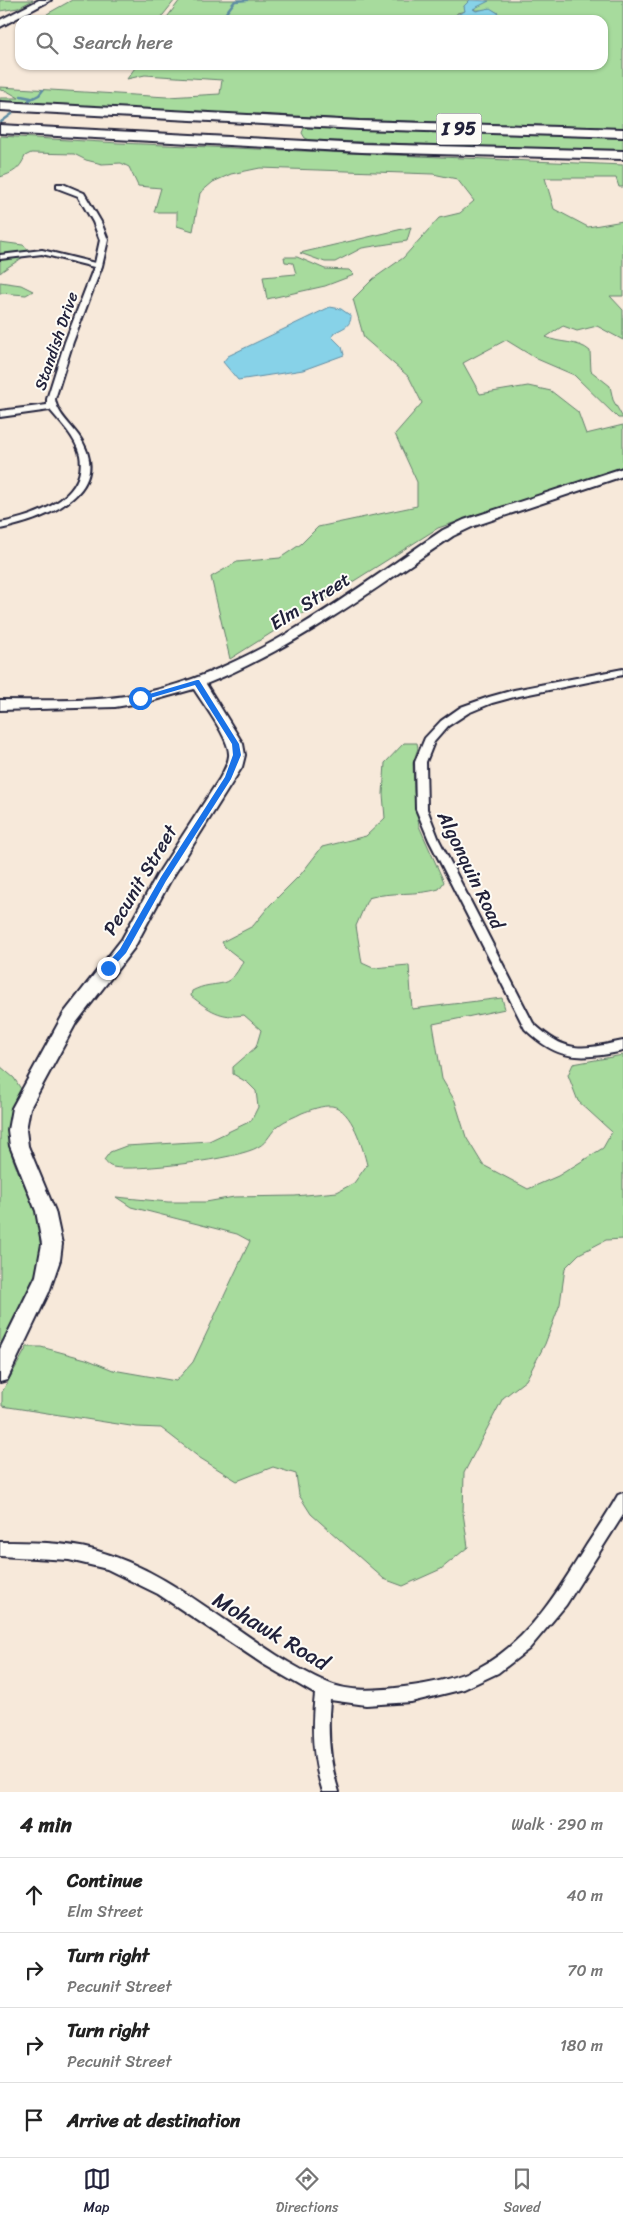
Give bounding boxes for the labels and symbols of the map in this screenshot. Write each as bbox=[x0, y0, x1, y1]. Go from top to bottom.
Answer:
road number: I 95 bbox=[436, 114, 482, 144]
street label: Standish Drive bbox=[26, 288, 86, 394]
street label: Elm Street bbox=[263, 563, 357, 639]
route start bbox=[129, 687, 152, 710]
street label: Algonquin Road bbox=[428, 804, 515, 937]
street label: Pecunit Street bbox=[94, 817, 187, 942]
route end bbox=[97, 957, 120, 980]
street label: Mohawk Road bbox=[205, 1581, 338, 1682]

